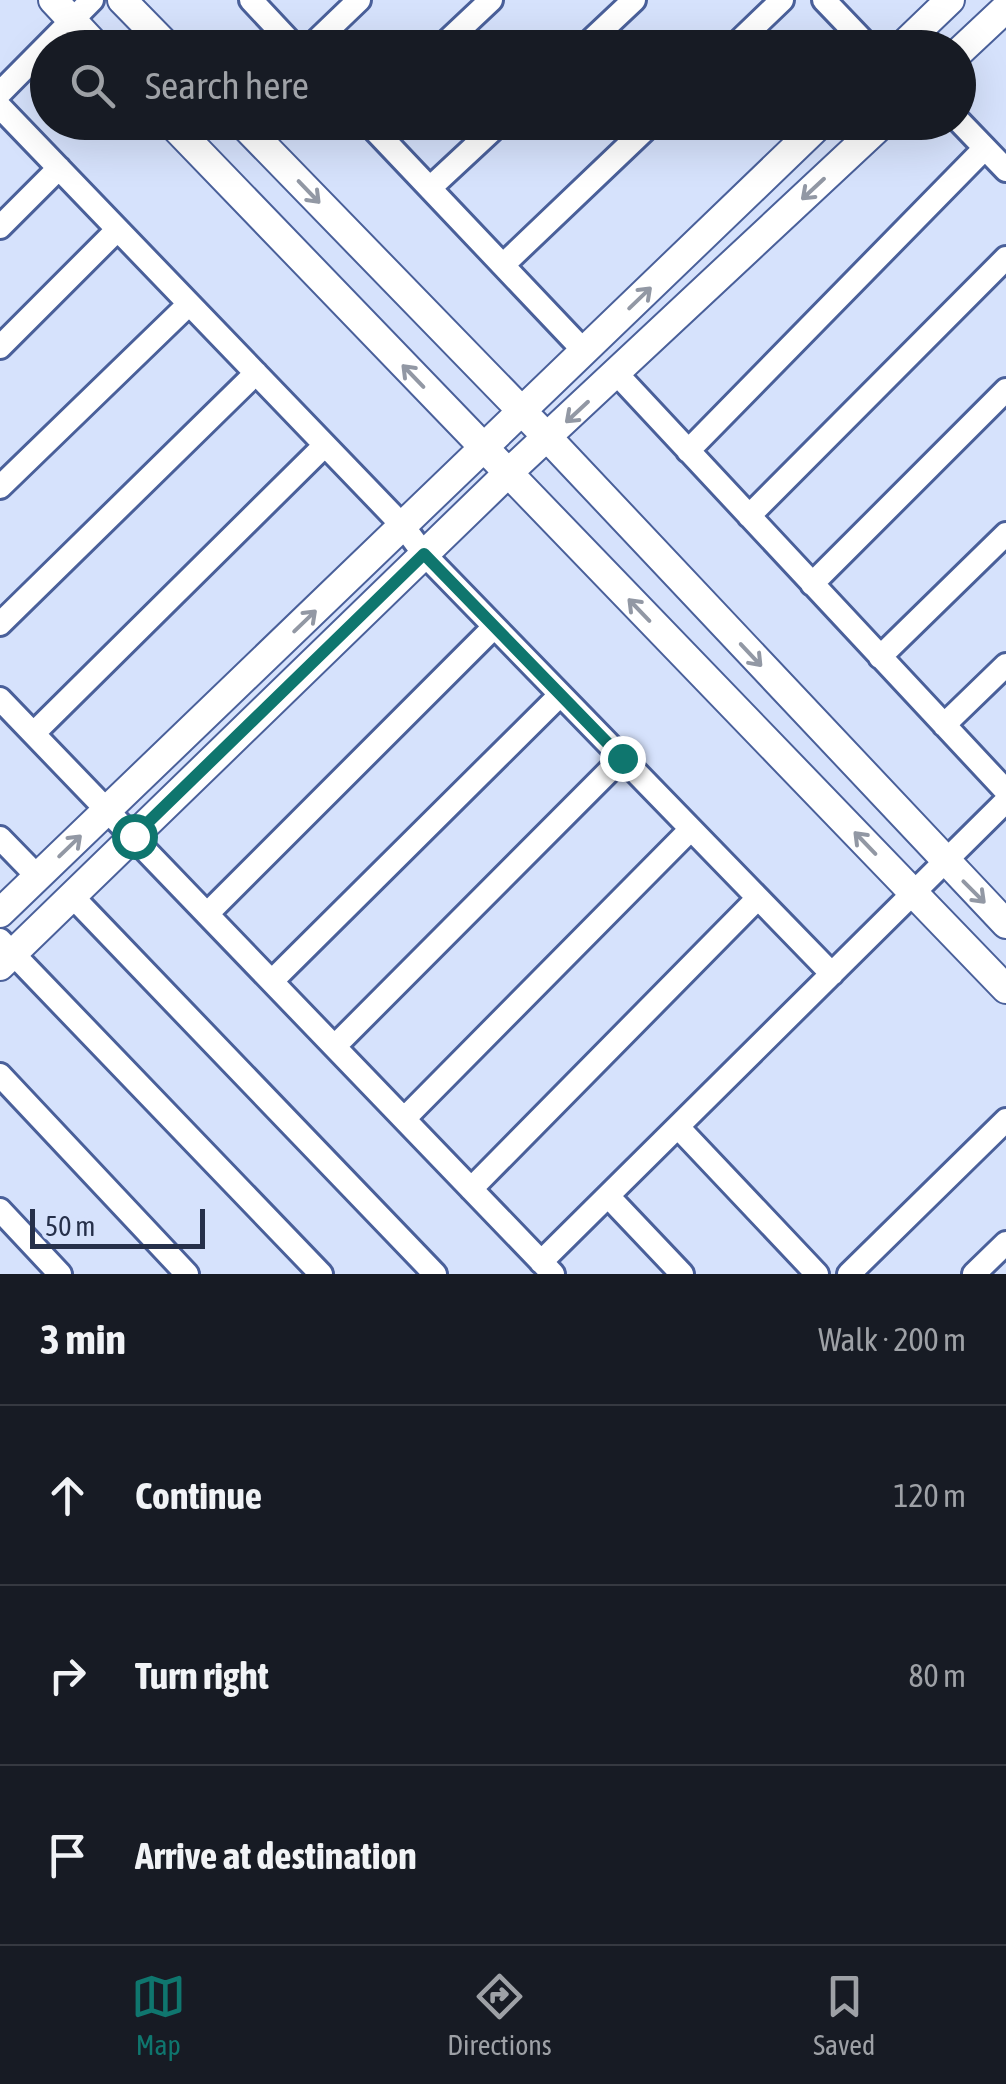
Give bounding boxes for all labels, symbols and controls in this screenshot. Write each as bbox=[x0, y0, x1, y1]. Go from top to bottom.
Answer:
search box bbox=[30, 30, 976, 140]
icon: search bbox=[65, 58, 120, 113]
text: Search here bbox=[145, 64, 309, 107]
one-way arrow bbox=[802, 177, 826, 201]
one-way arrow bbox=[297, 180, 321, 204]
one-way arrow bbox=[627, 286, 651, 310]
one-way arrow bbox=[402, 364, 425, 389]
one-way arrow bbox=[565, 400, 589, 424]
one-way arrow bbox=[627, 598, 651, 622]
one-way arrow bbox=[292, 609, 316, 633]
one-way arrow bbox=[739, 642, 762, 667]
route end bbox=[600, 736, 646, 782]
route start bbox=[112, 814, 158, 860]
one-way arrow bbox=[853, 832, 877, 856]
one-way arrow bbox=[58, 834, 82, 858]
one-way arrow bbox=[962, 879, 986, 903]
scale bar bbox=[30, 1204, 205, 1248]
text: 50 m bbox=[45, 1210, 95, 1242]
text: 3 min bbox=[40, 1315, 126, 1363]
text: Walk · 200 m bbox=[818, 1321, 966, 1358]
icon: ahead bbox=[40, 1468, 95, 1523]
text: Continue bbox=[135, 1474, 262, 1517]
text: 120 m bbox=[893, 1477, 966, 1514]
icon: right bbox=[40, 1648, 95, 1703]
text: Turn right bbox=[135, 1654, 269, 1697]
text: 80 m bbox=[908, 1657, 966, 1694]
icon: arrive bbox=[40, 1828, 95, 1883]
text: Arrive at destination bbox=[135, 1834, 417, 1877]
tab: Map bbox=[131, 1969, 186, 2061]
tab: Directions bbox=[447, 1969, 552, 2061]
tab: Saved bbox=[813, 1969, 875, 2061]

